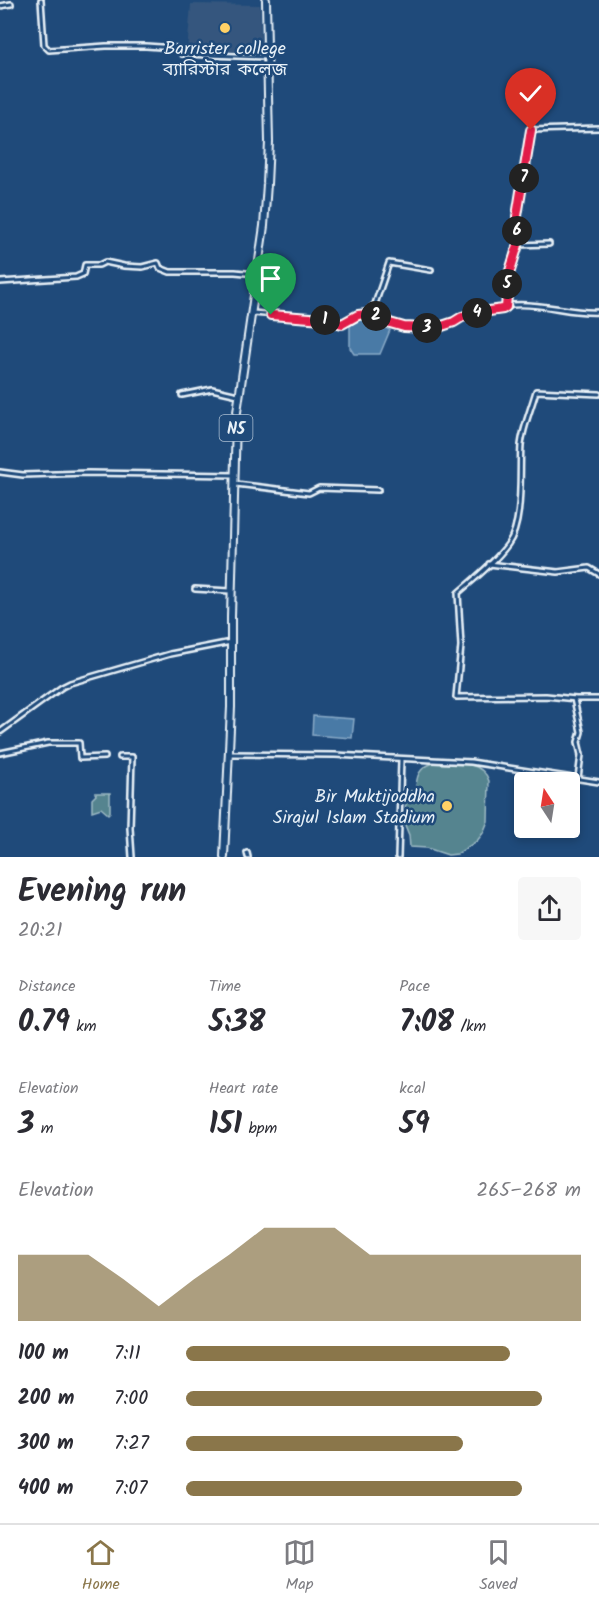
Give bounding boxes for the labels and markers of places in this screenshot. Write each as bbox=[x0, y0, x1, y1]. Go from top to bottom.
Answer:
marker: Barrister college ব্যারিস্টার কলেজ bbox=[218, 21, 232, 35]
place label: Barrister college ব্যারিস্টার কলেজ bbox=[162, 35, 288, 85]
pin bbox=[505, 68, 556, 130]
pin: 7 bbox=[509, 163, 539, 193]
pin: 6 bbox=[502, 216, 532, 246]
pin bbox=[245, 253, 296, 315]
pin: 5 bbox=[492, 269, 522, 299]
pin: 4 bbox=[462, 298, 492, 328]
pin: 2 bbox=[361, 301, 391, 331]
pin: 1 bbox=[310, 305, 340, 335]
pin: 3 bbox=[412, 313, 442, 343]
place label: Bir Muktijoddha Sirajul Islam Stadium bbox=[273, 783, 435, 833]
marker: Bir Muktijoddha Sirajul Islam Stadium bbox=[440, 799, 454, 813]

